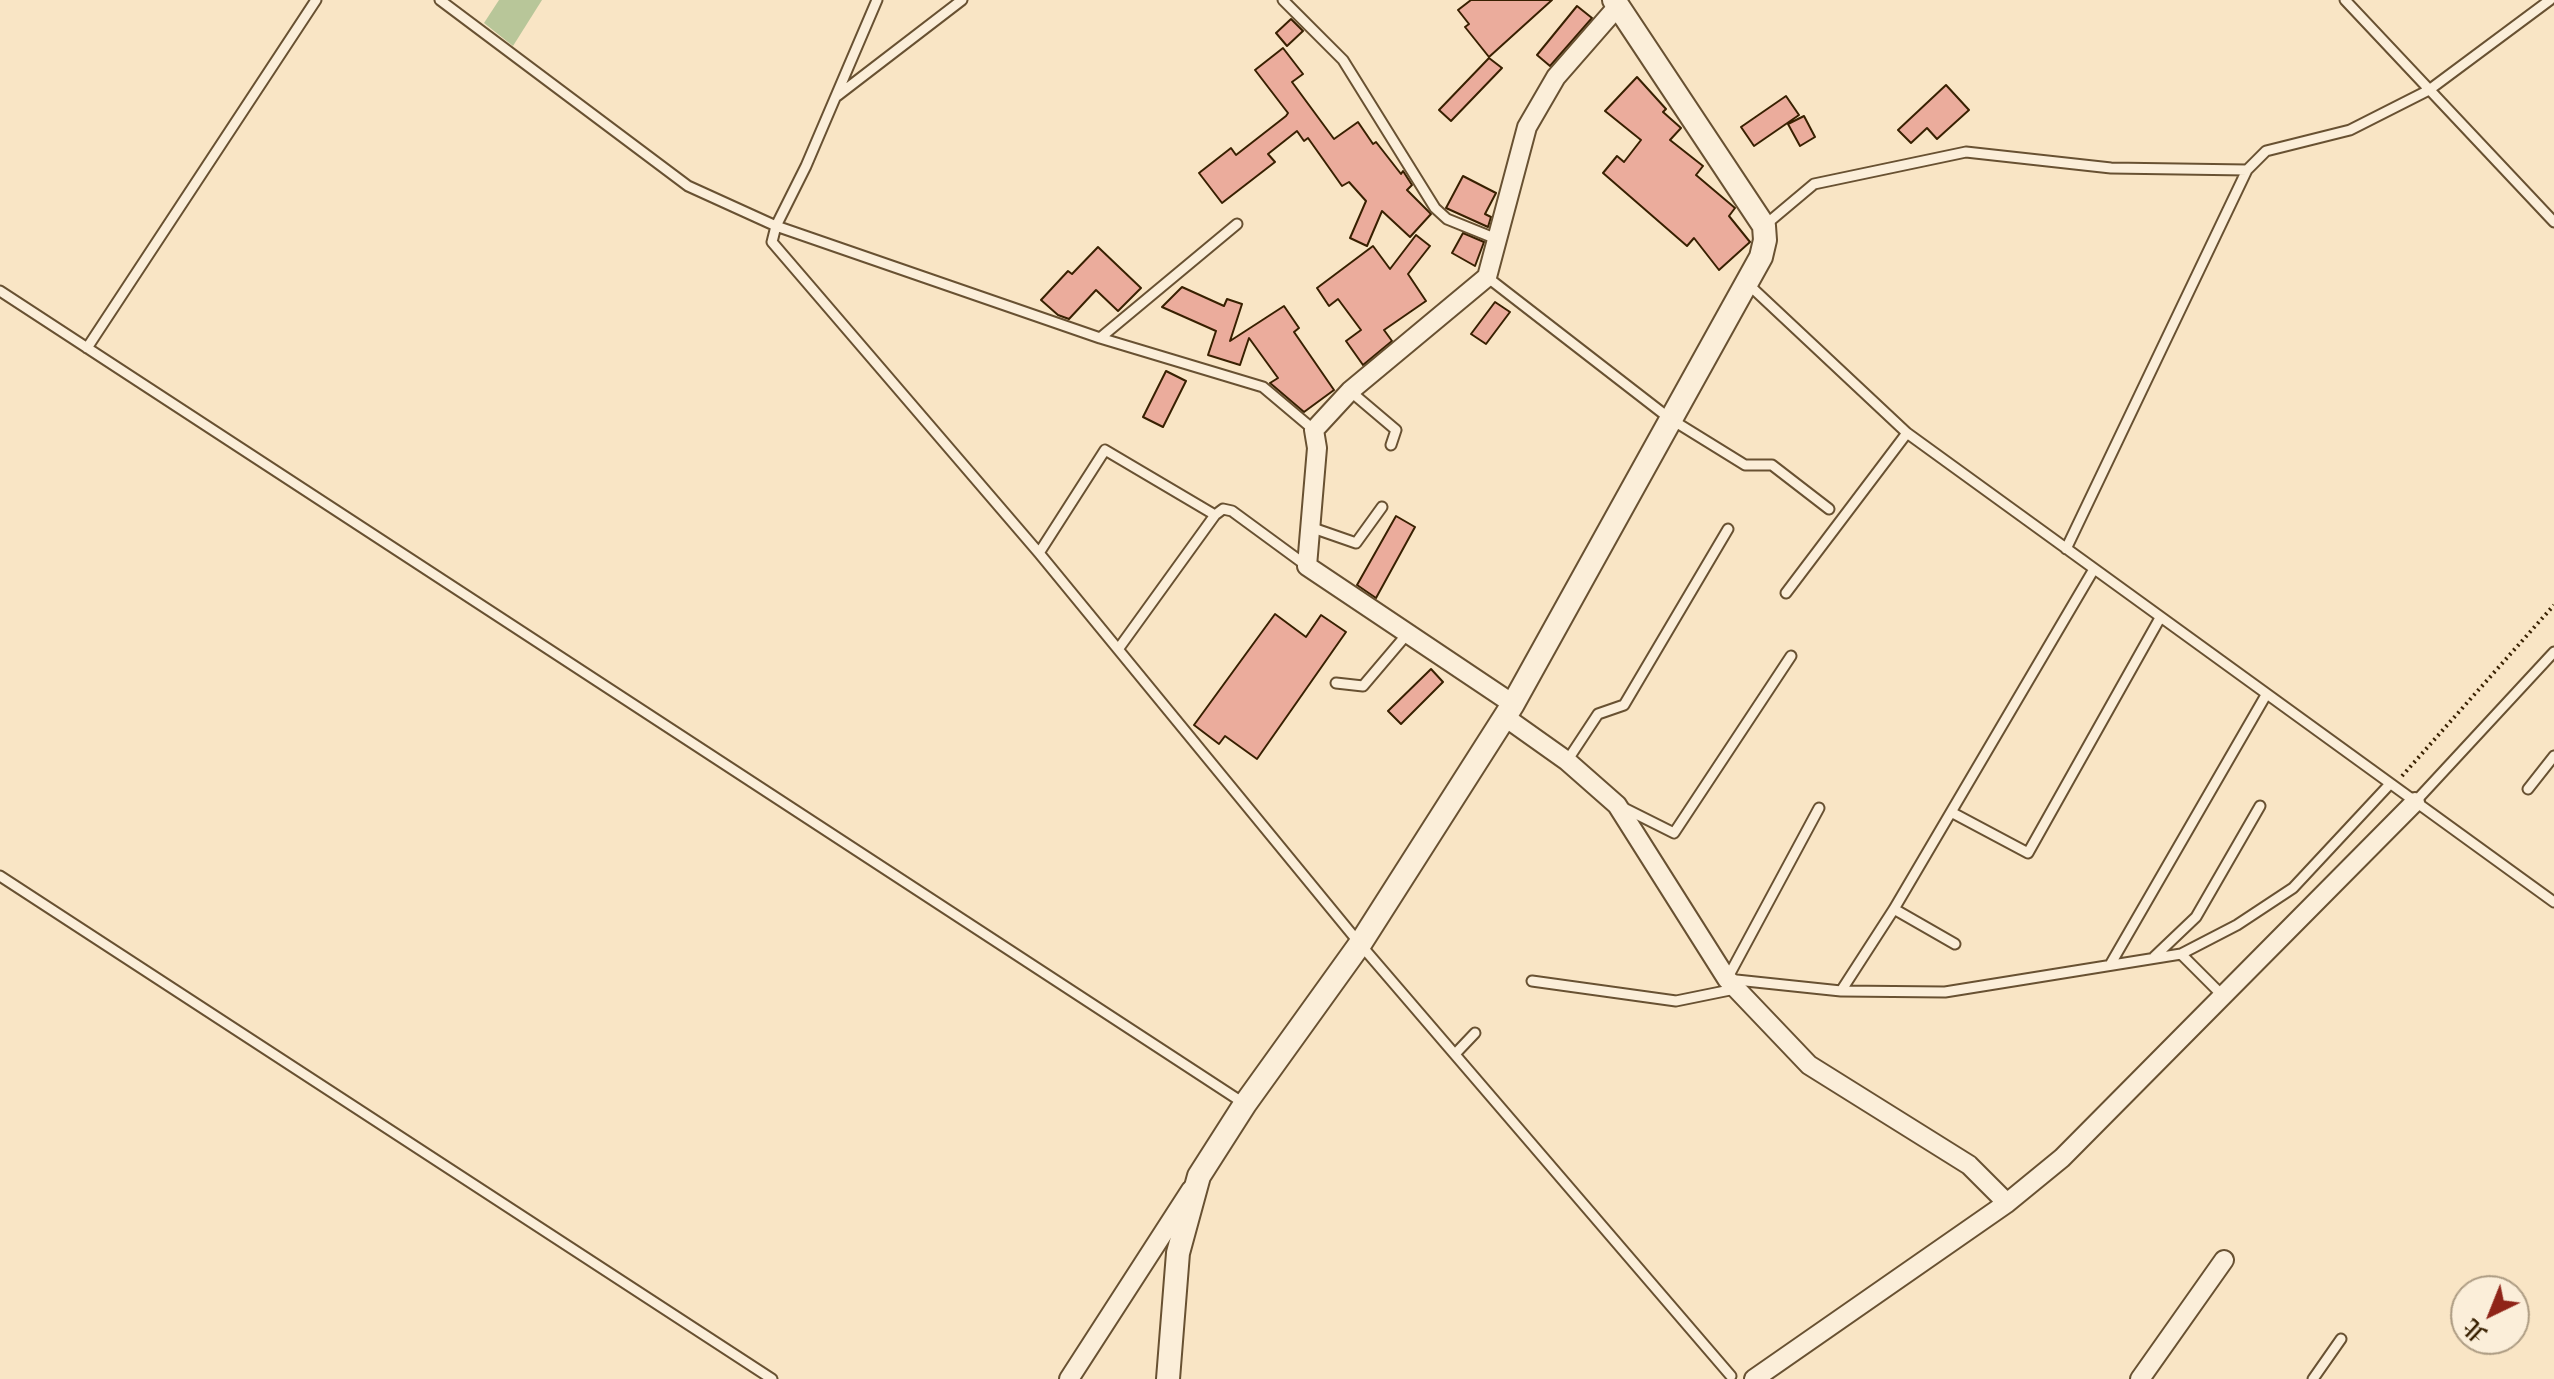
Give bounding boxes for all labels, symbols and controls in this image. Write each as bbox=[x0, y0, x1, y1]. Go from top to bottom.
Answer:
north arrow bbox=[2450, 1275, 2530, 1355]
text: 北 bbox=[2456, 1312, 2494, 1350]

